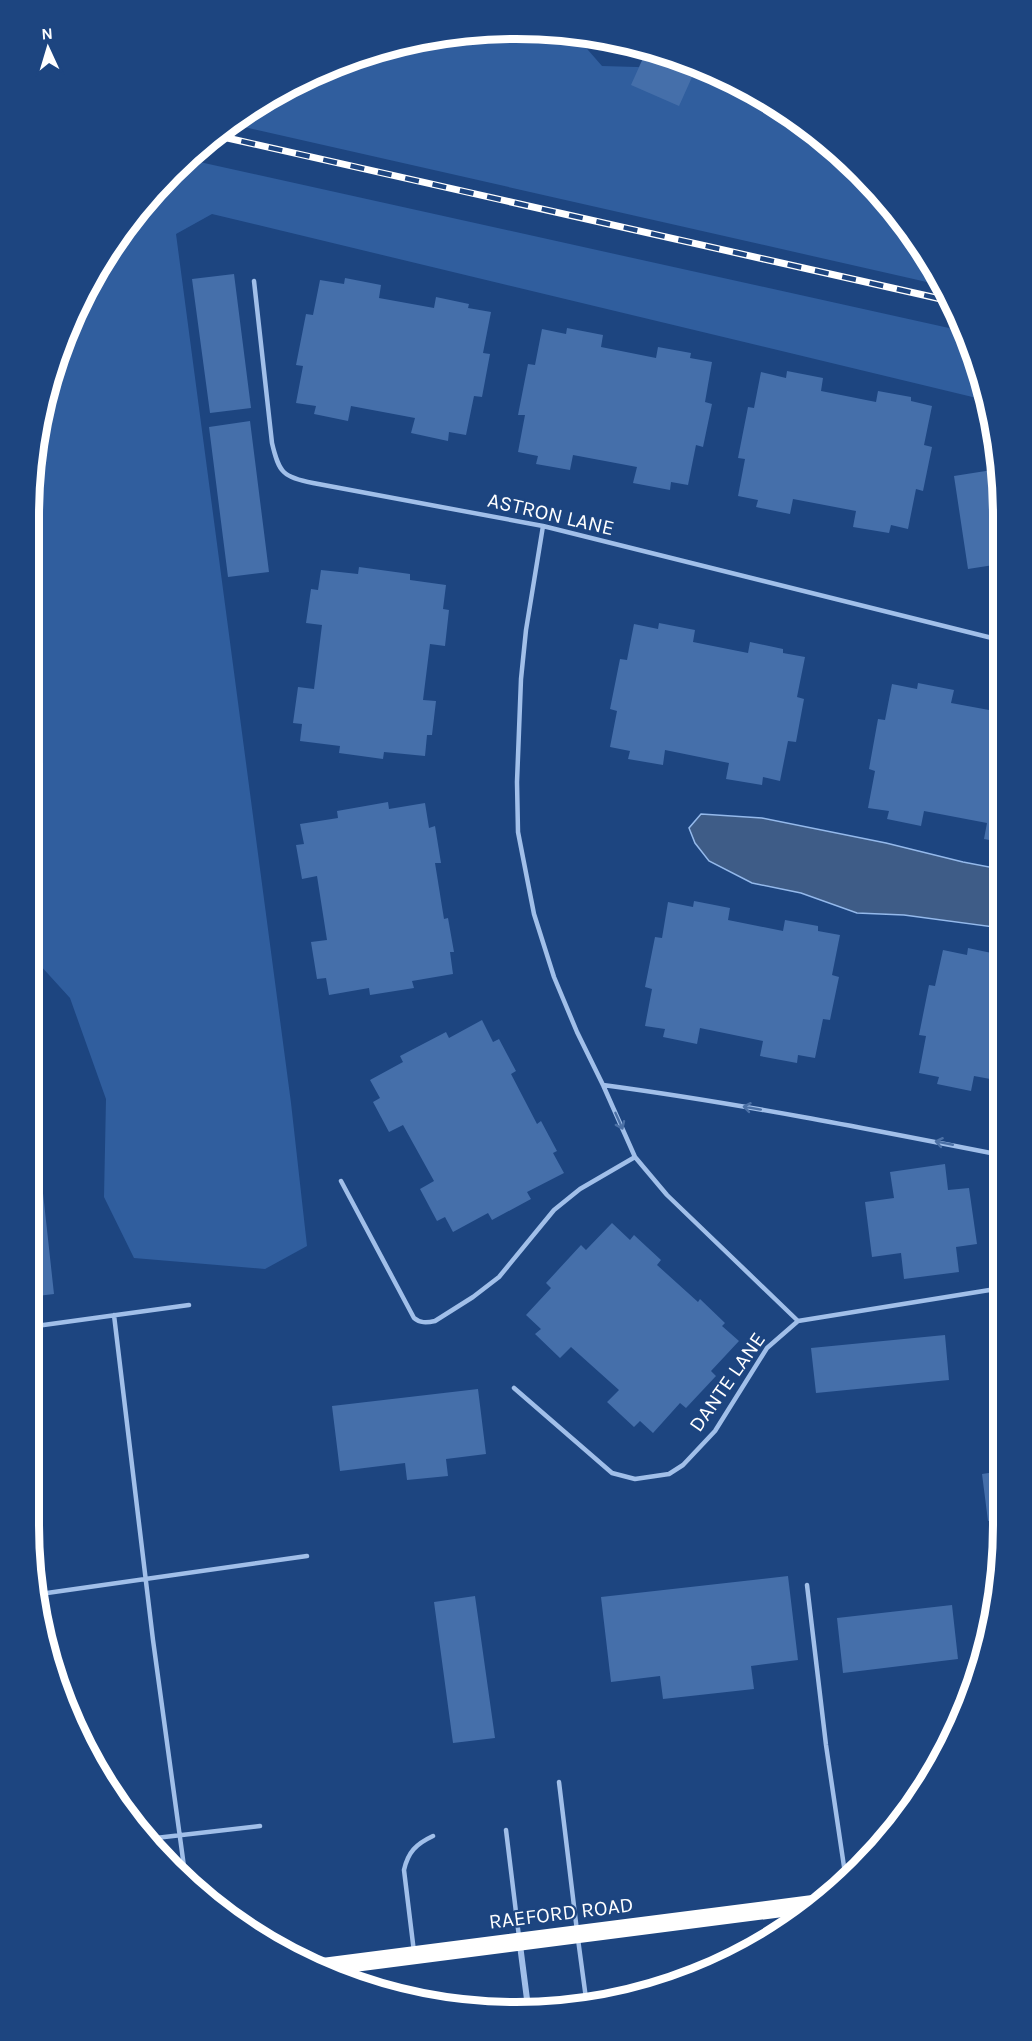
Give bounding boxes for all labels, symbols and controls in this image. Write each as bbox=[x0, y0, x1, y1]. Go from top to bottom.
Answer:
north arrow bbox=[18, 18, 78, 78]
text: N bbox=[41, 24, 53, 43]
street label: ASTRON LANE bbox=[485, 488, 617, 540]
one-way arrow bbox=[743, 1102, 763, 1113]
one-way arrow bbox=[614, 1112, 625, 1130]
one-way arrow bbox=[935, 1137, 954, 1148]
street label: DANTE LANE bbox=[684, 1328, 770, 1436]
street label: RAEFORD ROAD bbox=[487, 1892, 635, 1934]

